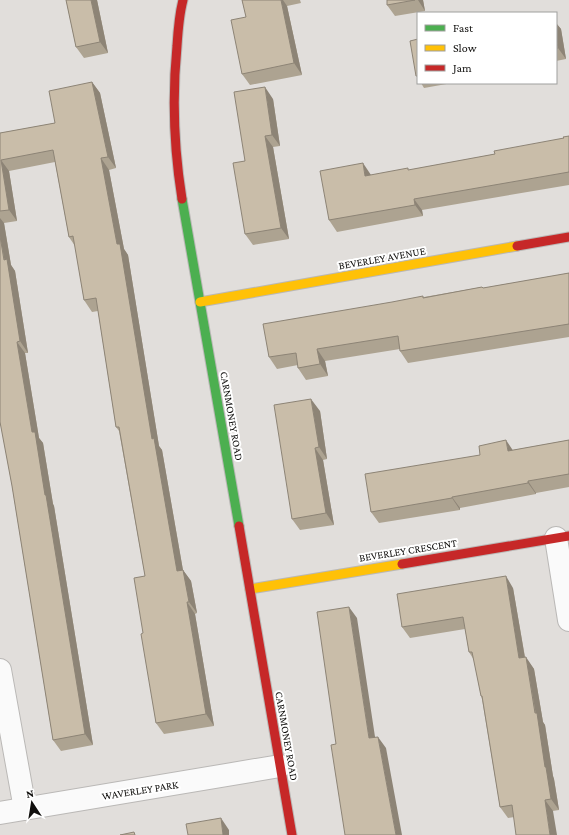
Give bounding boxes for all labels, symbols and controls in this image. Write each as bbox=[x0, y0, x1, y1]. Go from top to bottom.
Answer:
legend bbox=[417, 12, 557, 84]
text: Fast bbox=[453, 21, 474, 35]
text: Slow bbox=[453, 41, 477, 55]
text: Jam bbox=[452, 61, 472, 75]
street label: BEVERLEY AVENUE bbox=[338, 244, 426, 272]
street label: CARNMONEY ROAD bbox=[218, 371, 246, 461]
street label: BEVERLEY CRESCENT bbox=[358, 536, 458, 564]
street label: CARNMONEY ROAD bbox=[273, 691, 301, 781]
street label: WAVERLEY PARK bbox=[101, 778, 180, 802]
north arrow bbox=[12, 783, 52, 823]
text: N bbox=[25, 786, 35, 800]

